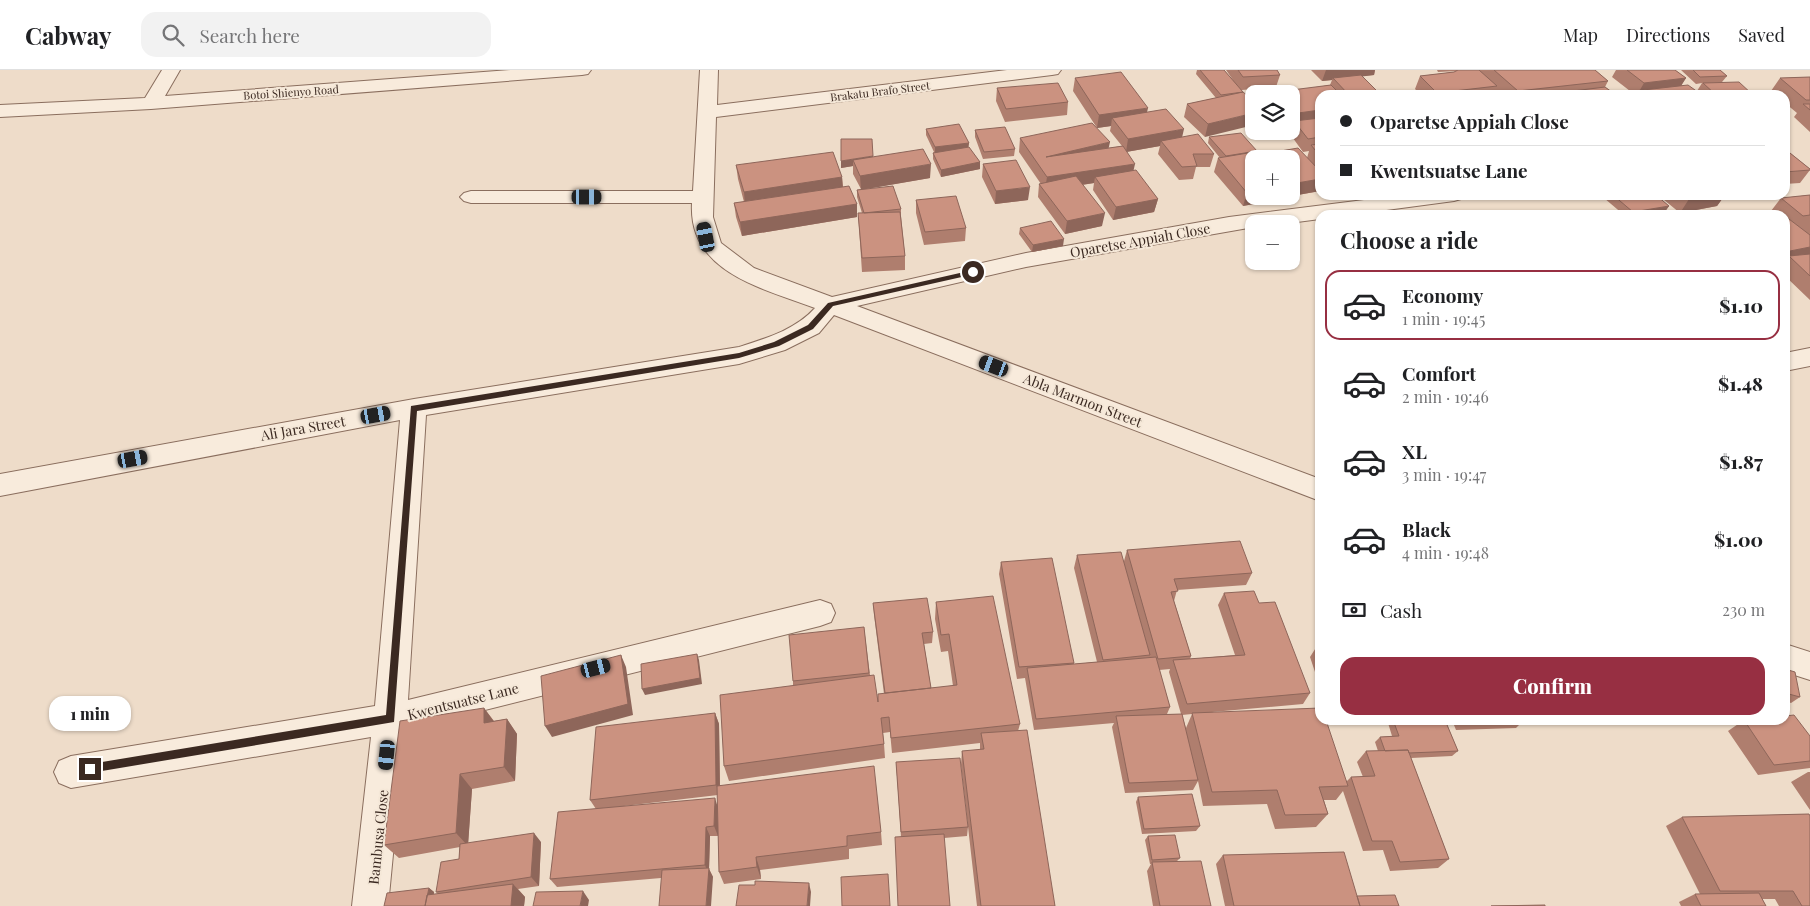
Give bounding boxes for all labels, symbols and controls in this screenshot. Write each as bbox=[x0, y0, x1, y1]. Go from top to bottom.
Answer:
search box bbox=[141, 12, 491, 57]
text: Cabway bbox=[25, 19, 111, 51]
icon: search bbox=[159, 21, 187, 49]
text: Search here bbox=[199, 22, 300, 48]
text: Map bbox=[1563, 23, 1598, 47]
text: Directions bbox=[1626, 23, 1710, 47]
text: Saved bbox=[1738, 23, 1785, 47]
street label: Brakatu Brafo Street bbox=[829, 77, 931, 105]
street label: Botoi Shienyo Road bbox=[243, 81, 340, 103]
map controls bbox=[1245, 85, 1300, 270]
button: layers bbox=[1245, 85, 1300, 140]
text: Oparetse Appiah Close bbox=[1370, 108, 1569, 134]
button: + bbox=[1245, 150, 1300, 205]
text: Kwentsuatse Lane bbox=[1370, 157, 1528, 183]
car bbox=[572, 190, 602, 205]
button: − bbox=[1245, 215, 1300, 270]
street label: Oparetse Appiah Close bbox=[1068, 218, 1212, 262]
car bbox=[695, 221, 716, 253]
text: Choose a ride bbox=[1340, 225, 1478, 255]
route start bbox=[962, 261, 984, 283]
text: Economy bbox=[1402, 282, 1483, 308]
icon: car bbox=[1342, 283, 1387, 328]
text: $1.10 bbox=[1719, 292, 1763, 318]
text: 1 min · 19:45 bbox=[1402, 308, 1485, 329]
car bbox=[977, 354, 1010, 378]
text: Comfort bbox=[1402, 360, 1476, 386]
icon: car bbox=[1342, 361, 1387, 406]
street label: Abla Marmon Street bbox=[1020, 368, 1146, 432]
text: $1.48 bbox=[1718, 370, 1763, 396]
text: 2 min · 19:46 bbox=[1402, 386, 1489, 407]
car bbox=[359, 405, 392, 425]
street label: Ali Jara Street bbox=[258, 411, 348, 445]
text: XL bbox=[1402, 438, 1427, 464]
icon: car bbox=[1342, 439, 1387, 484]
text: $1.87 bbox=[1719, 448, 1763, 474]
car bbox=[116, 449, 149, 469]
text: 3 min · 19:47 bbox=[1402, 464, 1486, 485]
text: Black bbox=[1402, 516, 1451, 542]
icon: car bbox=[1342, 517, 1387, 562]
text: $1.00 bbox=[1714, 526, 1763, 552]
text: 4 min · 19:48 bbox=[1402, 542, 1489, 563]
icon: cash bbox=[1340, 596, 1368, 624]
text: Cash bbox=[1380, 597, 1422, 623]
text: 230 m bbox=[1722, 599, 1765, 620]
car bbox=[579, 657, 612, 679]
button: Confirm bbox=[1340, 657, 1765, 715]
street label: Kwentsuatse Lane bbox=[405, 678, 521, 724]
callout: 1 min bbox=[49, 696, 131, 732]
text: 1 min bbox=[70, 703, 110, 724]
car bbox=[377, 739, 396, 771]
route end bbox=[79, 758, 101, 780]
street label: Bambusa Close bbox=[364, 789, 392, 885]

